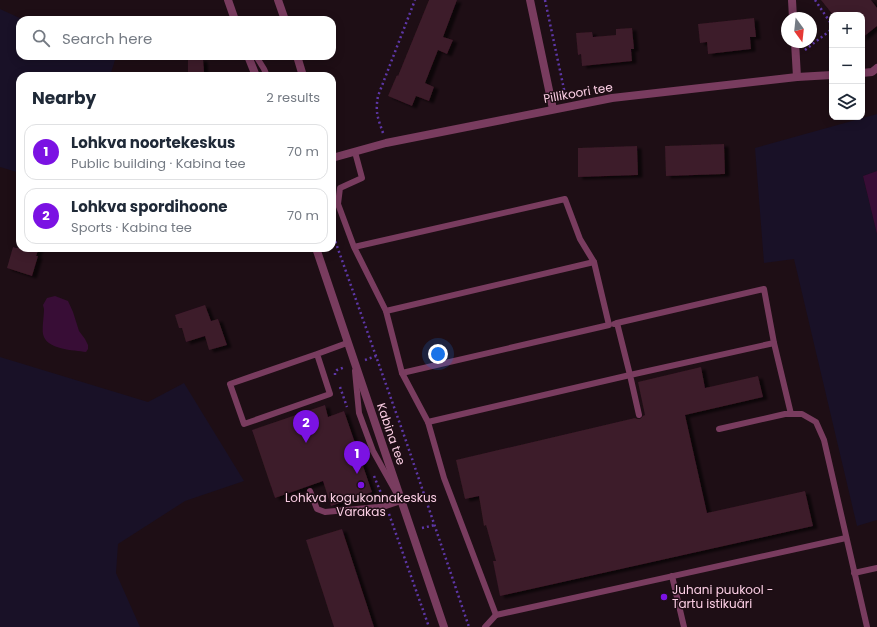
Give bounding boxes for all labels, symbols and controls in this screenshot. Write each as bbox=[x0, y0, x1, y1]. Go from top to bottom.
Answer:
north arrow bbox=[781, 12, 817, 48]
map controls bbox=[829, 12, 865, 120]
button: + bbox=[829, 12, 865, 48]
search box bbox=[16, 16, 336, 60]
icon: search bbox=[30, 27, 52, 49]
text: Search here bbox=[62, 28, 152, 49]
button: − bbox=[829, 48, 865, 84]
street label: Pillikoori tee bbox=[542, 78, 614, 107]
button: layers bbox=[829, 84, 865, 120]
text: Nearby bbox=[32, 86, 96, 110]
text: 2 results bbox=[266, 88, 320, 107]
text: Lohkva noortekeskus bbox=[71, 132, 235, 153]
text: 1 bbox=[44, 142, 48, 161]
text: 70 m bbox=[287, 142, 319, 161]
text: Public building · Kabina tee bbox=[71, 154, 246, 173]
text: Lohkva spordihoone bbox=[71, 196, 228, 217]
text: 2 bbox=[42, 206, 50, 225]
text: 70 m bbox=[287, 206, 319, 225]
text: Sports · Kabina tee bbox=[71, 218, 192, 237]
your location bbox=[428, 344, 448, 364]
street label: Kabina tee bbox=[373, 401, 410, 467]
pin: 2 bbox=[293, 410, 319, 443]
pin: 1 bbox=[344, 441, 370, 474]
marker: Lohkva kogukonnakeskus Varakas bbox=[356, 480, 366, 490]
place label: Lohkva kogukonnakeskus Varakas bbox=[285, 489, 437, 520]
place label: Juhani puukool - Tartu istikuäri bbox=[672, 581, 773, 612]
marker: Juhani puukool - Tartu istikuäri bbox=[659, 592, 669, 602]

